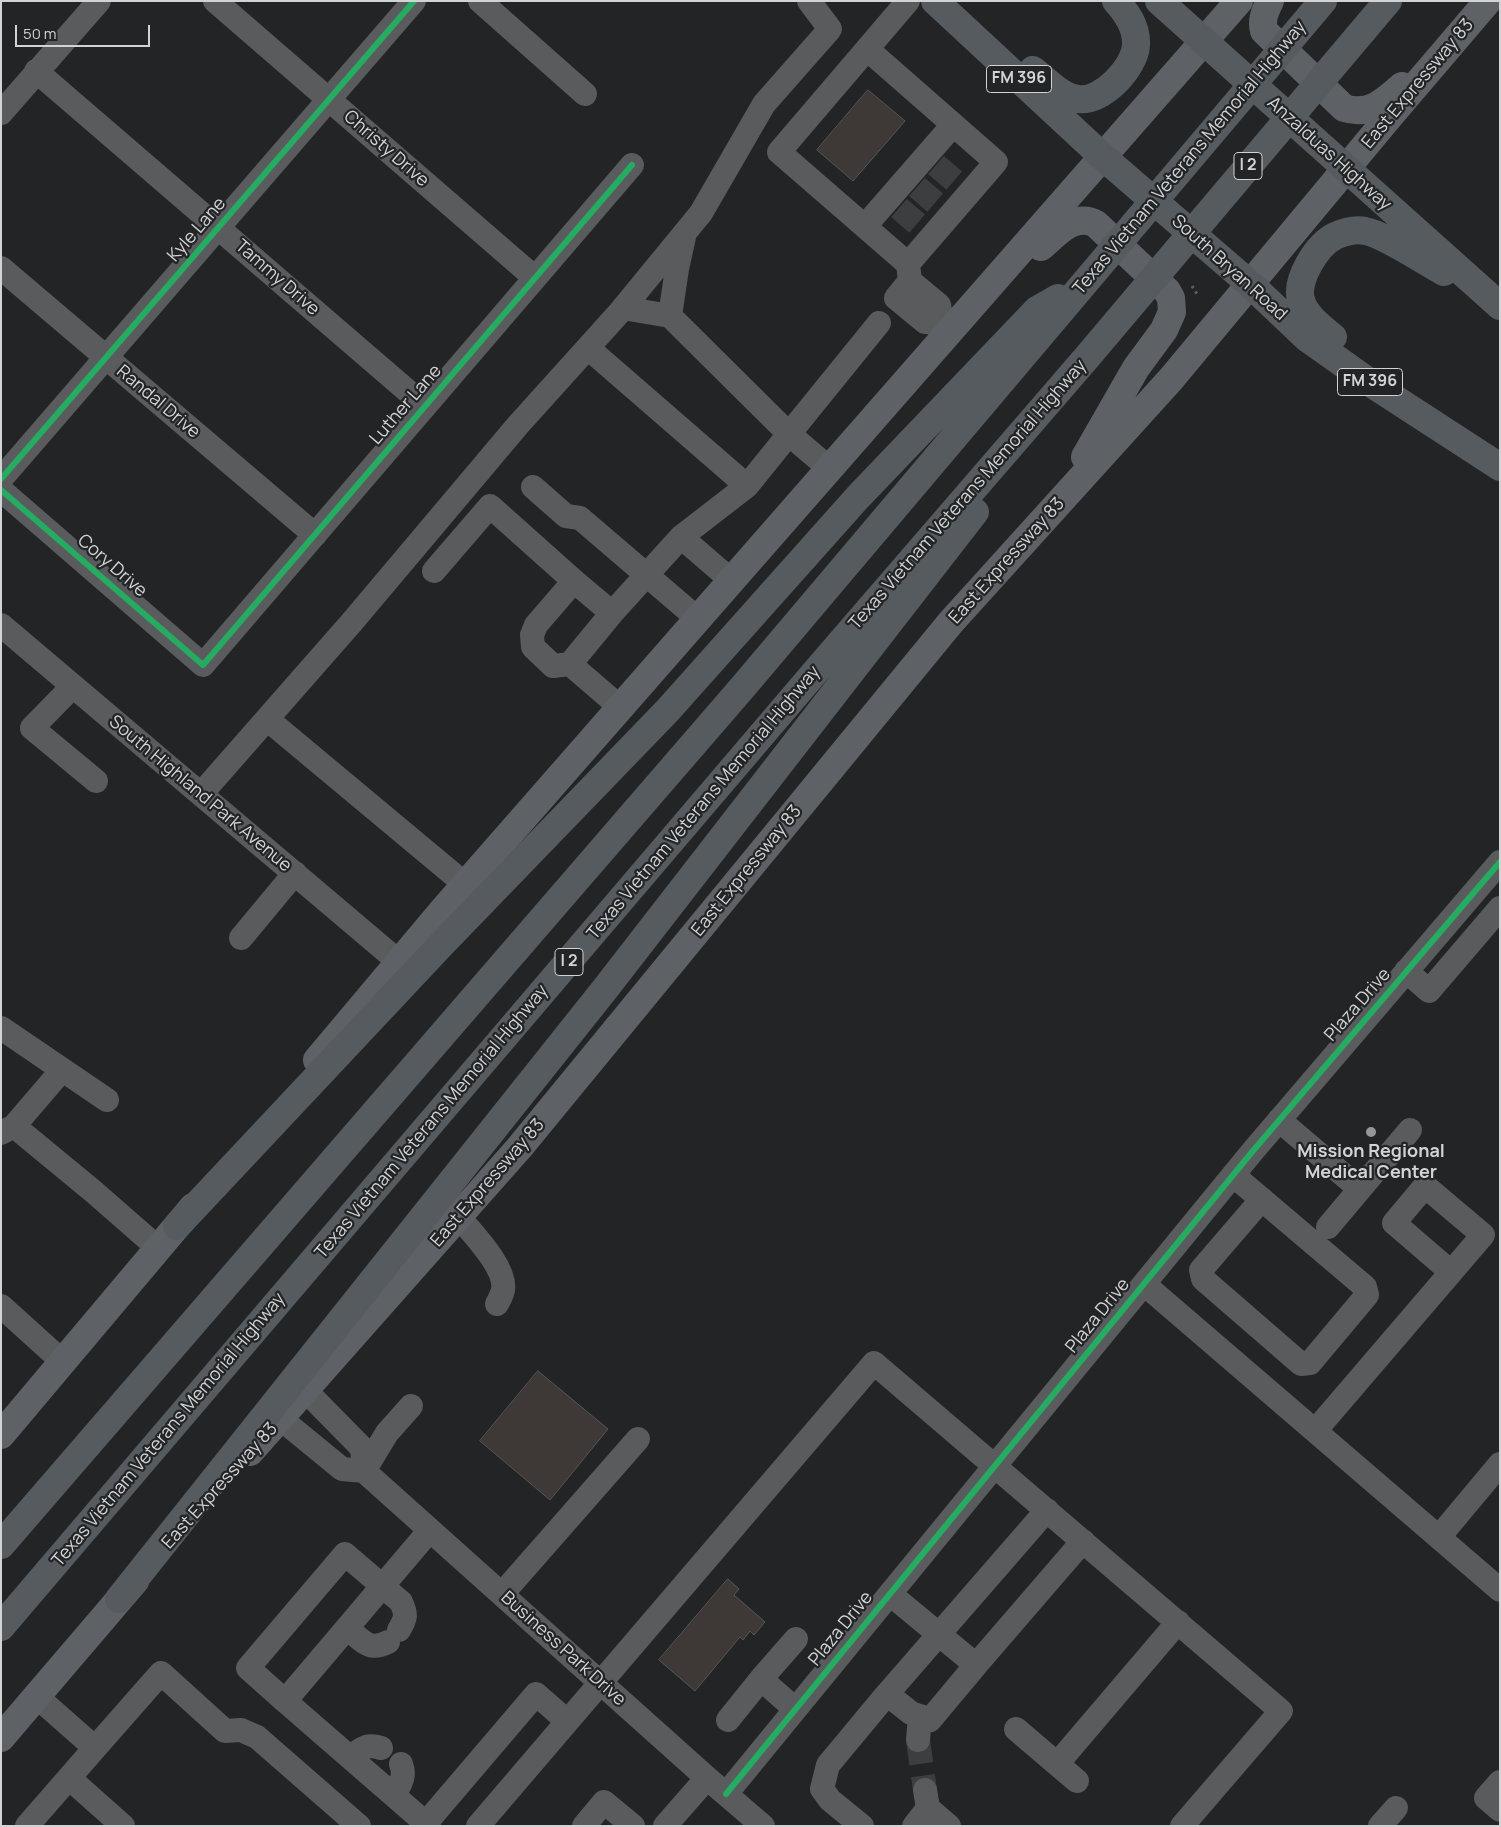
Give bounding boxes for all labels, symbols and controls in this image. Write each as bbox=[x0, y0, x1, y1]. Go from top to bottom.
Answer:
scale bar bbox=[18, 15, 152, 47]
street label: East Expressway 83 bbox=[1357, 15, 1479, 153]
street label: Texas Vietnam Veterans Memorial Highway bbox=[1069, 17, 1311, 299]
text: 50 m bbox=[23, 23, 57, 44]
road number: FM 396 bbox=[986, 66, 1052, 92]
street label: Anzalduas Highway bbox=[1262, 93, 1396, 215]
street label: Christy Drive bbox=[339, 106, 433, 192]
road number: I 2 bbox=[1234, 153, 1262, 180]
street label: Kyle Lane bbox=[163, 193, 231, 267]
street label: South Bryan Road bbox=[1167, 211, 1291, 325]
street label: Tammy Drive bbox=[230, 235, 324, 321]
street label: Texas Vietnam Veterans Memorial Highway bbox=[845, 355, 1091, 635]
street label: Randal Drive bbox=[112, 361, 204, 443]
street label: Luther Lane bbox=[365, 361, 447, 449]
road number: FM 396 bbox=[1338, 368, 1402, 396]
street label: East Expressway 83 bbox=[945, 493, 1069, 629]
street label: Cory Drive bbox=[73, 530, 151, 602]
street label: Texas Vietnam Veterans Memorial Highway bbox=[583, 662, 825, 944]
street label: South Highland Park Avenue bbox=[104, 711, 296, 877]
street label: East Expressway 83 bbox=[687, 801, 807, 941]
road number: I 2 bbox=[555, 949, 583, 976]
street label: Plaza Drive bbox=[1320, 964, 1396, 1046]
street label: Texas Vietnam Veterans Memorial Highway bbox=[311, 981, 553, 1263]
street label: East Expressway 83 bbox=[427, 1115, 549, 1251]
marker: Mission Regional Medical Center bbox=[1364, 1125, 1378, 1139]
place label: Mission Regional Medical Center bbox=[1297, 1141, 1445, 1184]
street label: Plaza Drive bbox=[1061, 1274, 1135, 1358]
street label: Texas Vietnam Veterans Memorial Highway bbox=[48, 1289, 290, 1571]
street label: East Expressway 83 bbox=[158, 1418, 282, 1554]
street label: Business Park Drive bbox=[496, 1587, 630, 1711]
street label: Plaza Drive bbox=[804, 1587, 878, 1671]

